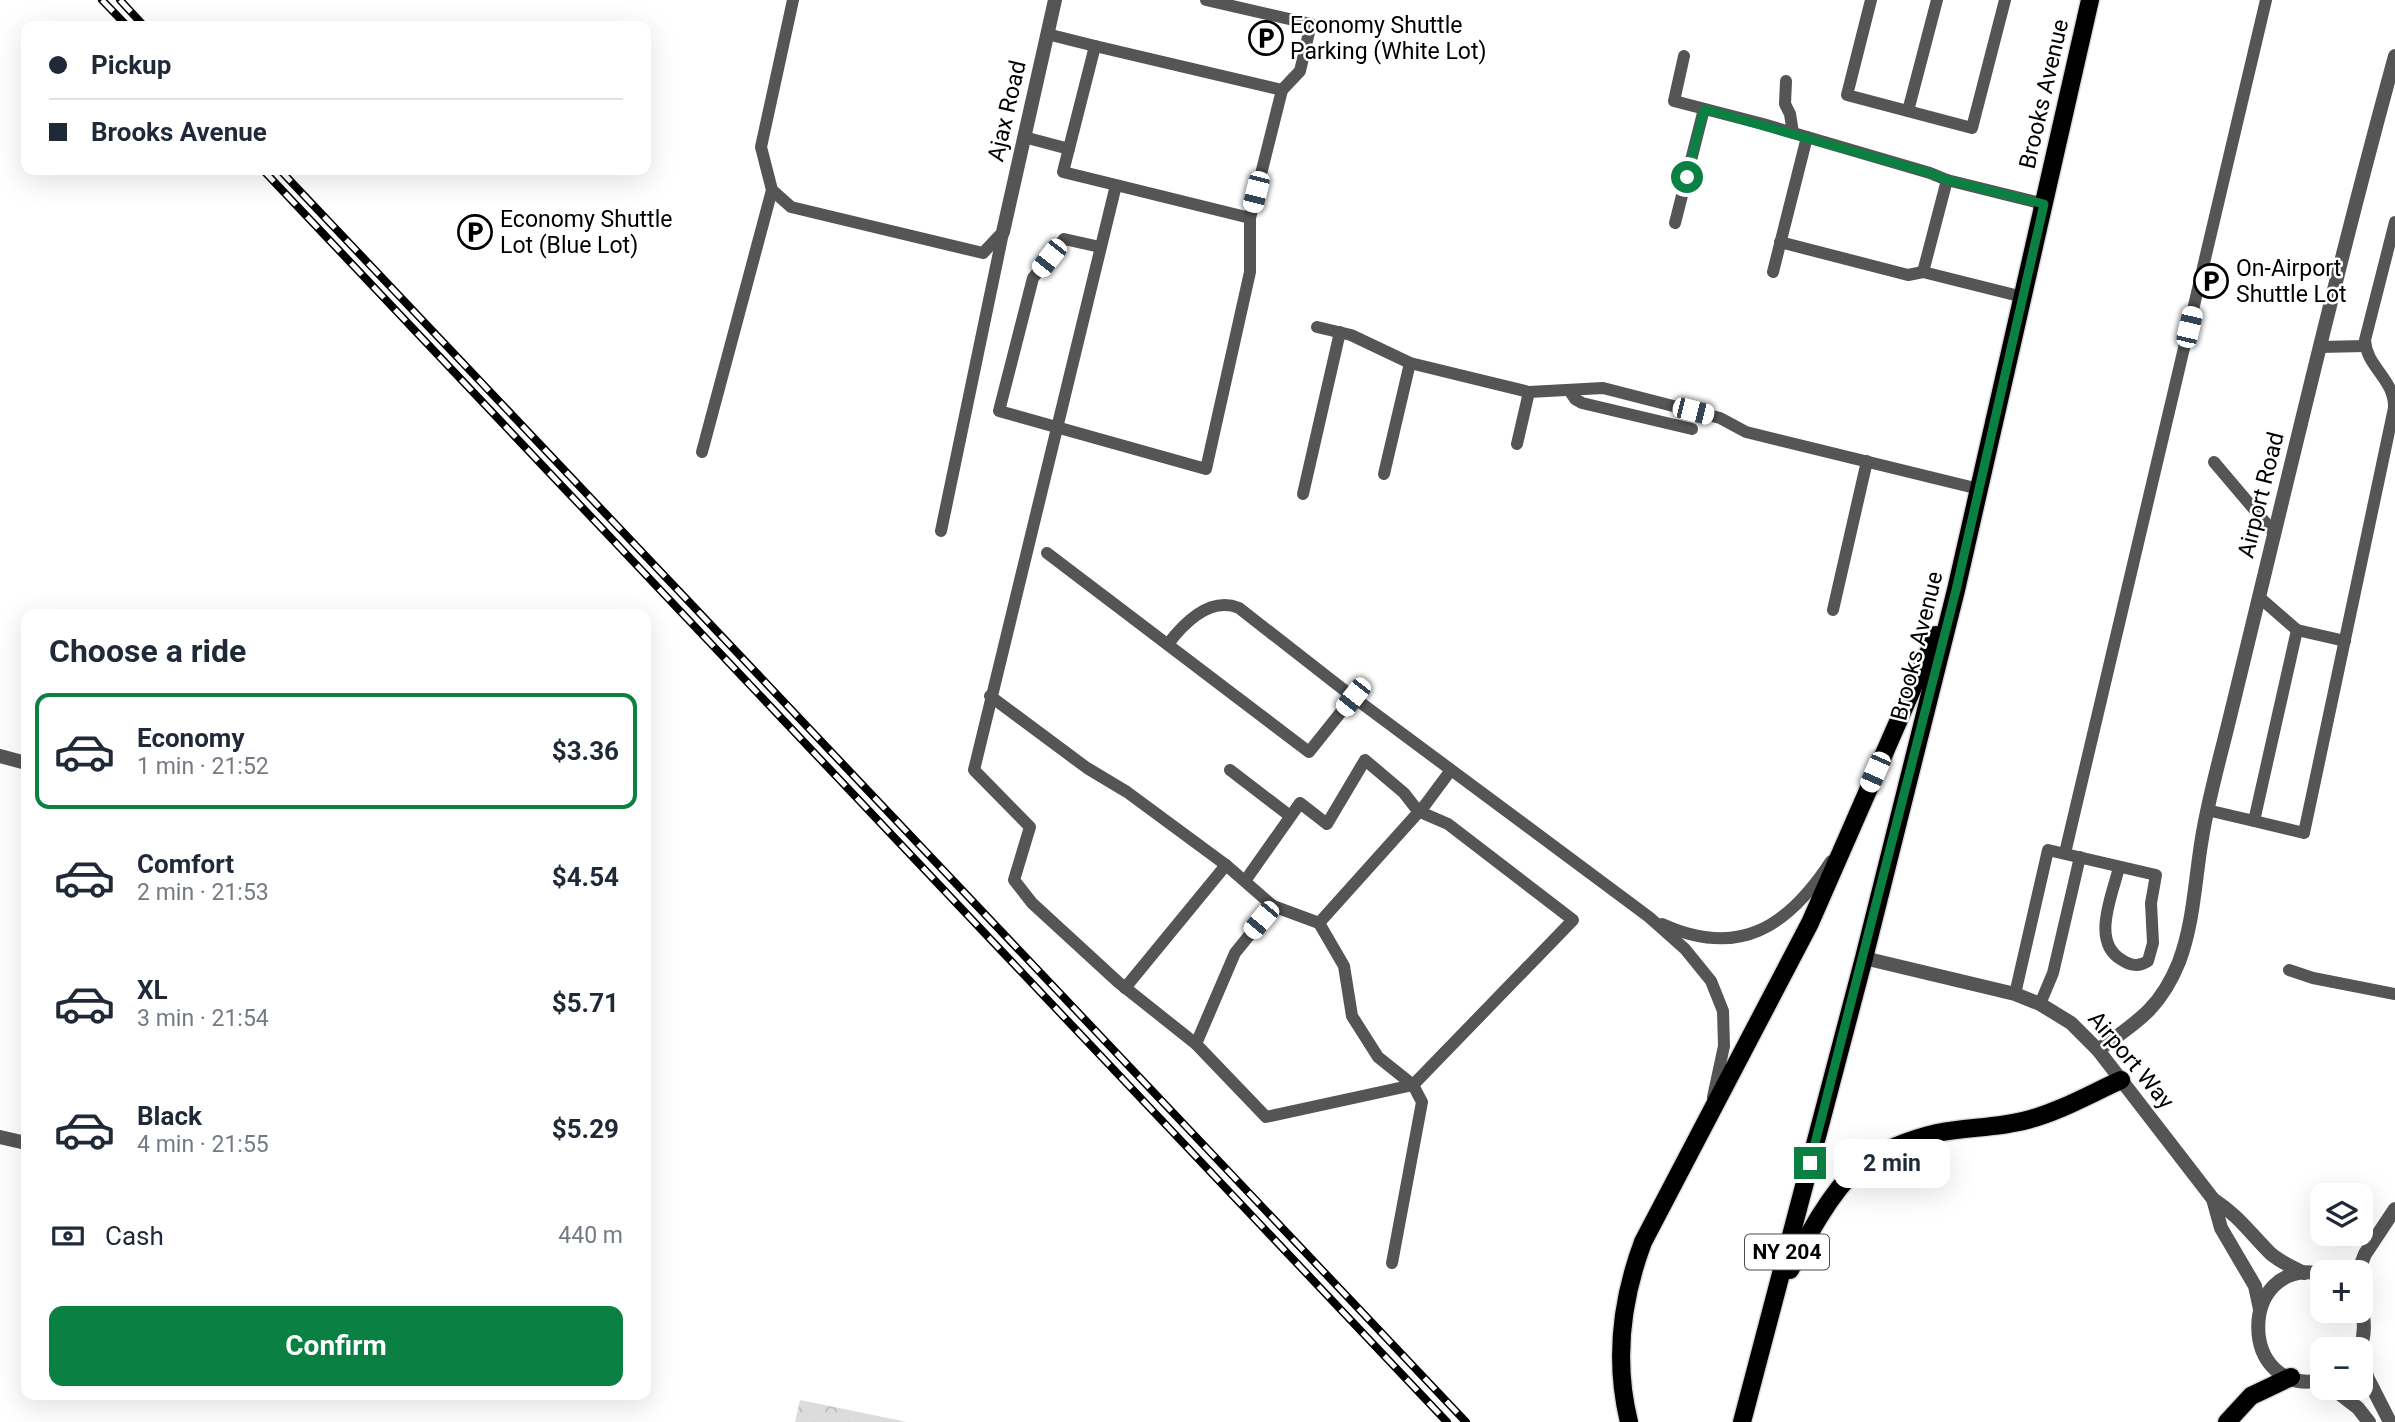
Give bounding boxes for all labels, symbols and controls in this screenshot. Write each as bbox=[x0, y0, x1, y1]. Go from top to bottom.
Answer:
place label: Economy Shuttle Parking (White Lot) bbox=[1290, 12, 1486, 65]
street label: Brooks Avenue bbox=[2014, 17, 2074, 171]
parking icon: Economy Shuttle Parking (White Lot) bbox=[1247, 19, 1285, 57]
text: Pickup bbox=[91, 50, 171, 80]
street label: Ajax Road bbox=[982, 58, 1032, 164]
text: Brooks Avenue bbox=[91, 117, 267, 147]
route start bbox=[1671, 161, 1703, 193]
car bbox=[1241, 169, 1272, 215]
place label: Economy Shuttle Lot (Blue Lot) bbox=[500, 206, 672, 259]
parking icon: Economy Shuttle Lot (Blue Lot) bbox=[456, 213, 494, 251]
car bbox=[1028, 235, 1071, 281]
place label: On-Airport Shuttle Lot bbox=[2236, 255, 2347, 308]
parking icon: On-Airport Shuttle Lot bbox=[2192, 262, 2230, 300]
car bbox=[2175, 304, 2204, 350]
car bbox=[1671, 396, 1716, 426]
street label: Airport Road bbox=[2232, 429, 2290, 561]
street label: Brooks Avenue bbox=[1885, 569, 1949, 723]
text: Choose a ride bbox=[49, 632, 246, 670]
car bbox=[1332, 674, 1375, 720]
icon: car bbox=[53, 720, 116, 783]
text: Economy bbox=[137, 723, 244, 753]
text: $3.36 bbox=[552, 736, 619, 766]
car bbox=[1857, 749, 1894, 795]
text: 1 min · 21:52 bbox=[137, 753, 269, 780]
icon: car bbox=[53, 846, 116, 909]
text: Comfort bbox=[137, 849, 234, 879]
text: $4.54 bbox=[552, 862, 619, 892]
text: 2 min · 21:53 bbox=[137, 879, 269, 906]
car bbox=[1240, 897, 1283, 943]
icon: car bbox=[53, 972, 116, 1035]
text: XL bbox=[137, 975, 168, 1005]
text: $5.71 bbox=[552, 988, 619, 1018]
text: 3 min · 21:54 bbox=[137, 1005, 269, 1032]
street label: Airport Way bbox=[2082, 1006, 2180, 1114]
icon: car bbox=[53, 1098, 116, 1161]
text: Black bbox=[137, 1101, 202, 1131]
text: $5.29 bbox=[552, 1114, 619, 1144]
text: 4 min · 21:55 bbox=[137, 1131, 269, 1158]
callout: 2 min bbox=[1834, 1138, 1950, 1188]
route end bbox=[1794, 1147, 1826, 1179]
text: 2 min bbox=[1863, 1150, 1921, 1177]
map controls bbox=[2310, 1183, 2373, 1400]
button: layers bbox=[2310, 1183, 2373, 1246]
icon: cash bbox=[49, 1217, 87, 1255]
text: Cash bbox=[105, 1221, 164, 1251]
text: 440 m bbox=[558, 1222, 623, 1249]
road number: NY 204 bbox=[1745, 1234, 1829, 1270]
button: + bbox=[2310, 1260, 2373, 1323]
button: Confirm bbox=[49, 1306, 623, 1386]
button: − bbox=[2310, 1337, 2373, 1400]

